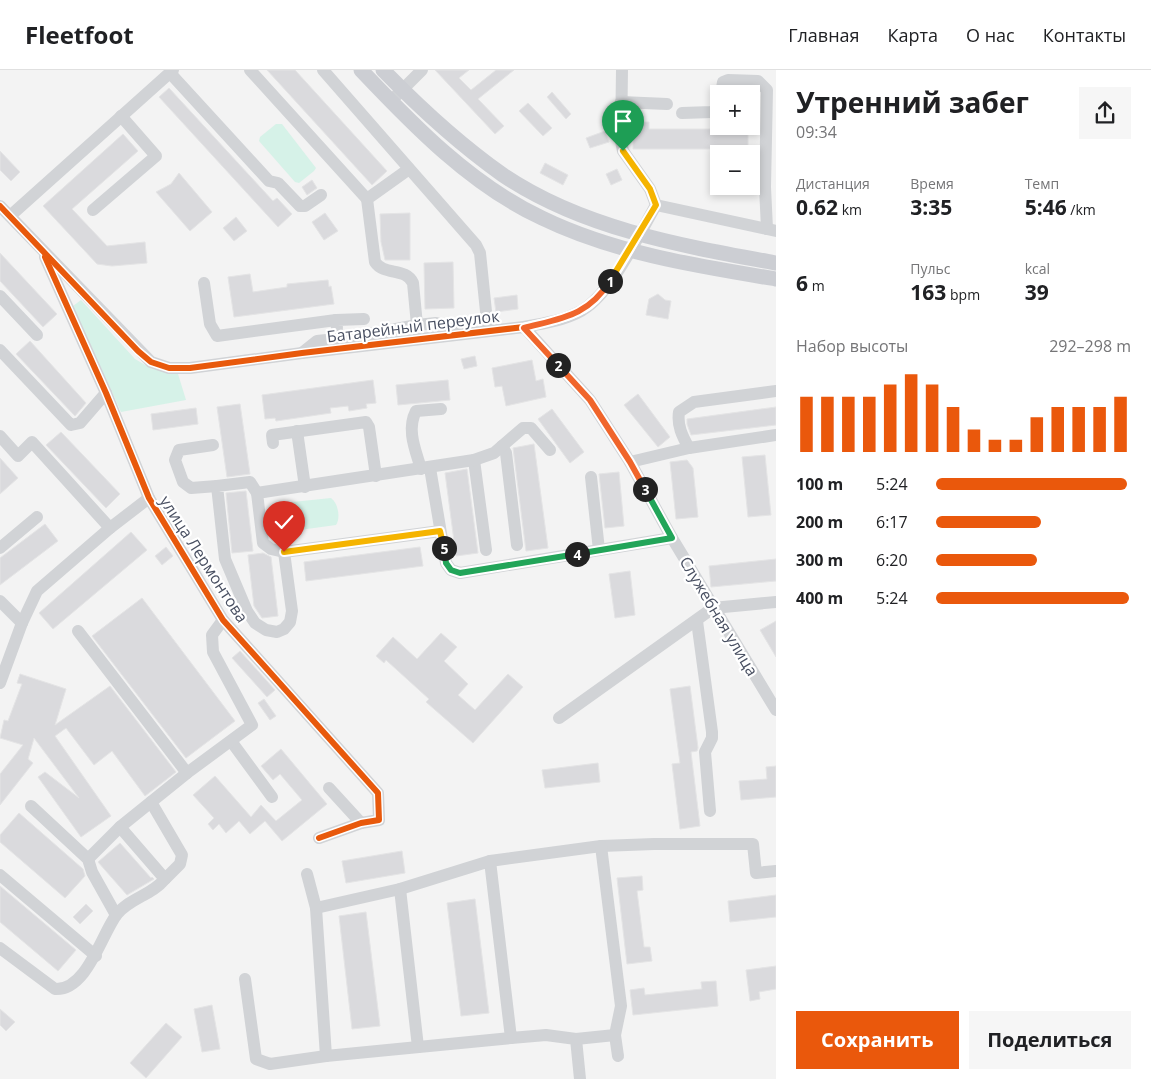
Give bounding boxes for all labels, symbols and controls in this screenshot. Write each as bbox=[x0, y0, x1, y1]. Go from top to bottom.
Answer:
text: Fleetfoot bbox=[25, 18, 134, 51]
text: Главная bbox=[788, 23, 860, 47]
text: Карта bbox=[888, 23, 938, 47]
text: О нас bbox=[966, 23, 1015, 47]
text: Контакты bbox=[1043, 23, 1126, 47]
text: Утренний забег bbox=[796, 83, 1029, 121]
map controls bbox=[710, 85, 760, 195]
button: + bbox=[710, 85, 760, 135]
button: share bbox=[1079, 87, 1131, 139]
pin bbox=[602, 100, 644, 151]
icon: arrive bbox=[609, 107, 637, 135]
text: 09:34 bbox=[796, 121, 837, 143]
button: − bbox=[710, 145, 760, 195]
text: Дистанция bbox=[796, 174, 870, 193]
text: Время bbox=[910, 174, 954, 193]
text: Темп bbox=[1025, 174, 1059, 193]
text: 0.62 bbox=[796, 193, 838, 221]
text: 3:35 bbox=[910, 193, 952, 221]
text: 5:46 bbox=[1025, 193, 1067, 221]
text: km bbox=[838, 200, 862, 219]
text: /km bbox=[1067, 200, 1096, 219]
text: Пульс bbox=[910, 259, 951, 278]
text: kcal bbox=[1025, 259, 1050, 278]
pin: 1 bbox=[598, 268, 622, 294]
text: 6 bbox=[796, 269, 808, 297]
text: 1 bbox=[606, 272, 615, 291]
text: m bbox=[808, 276, 825, 295]
text: 163 bbox=[910, 278, 946, 306]
text: 39 bbox=[1025, 278, 1049, 306]
text: bpm bbox=[946, 285, 980, 304]
street label: Батарейный переулок bbox=[326, 304, 501, 347]
text: Набор высоты bbox=[796, 335, 908, 357]
text: 292–298 m bbox=[1049, 335, 1131, 357]
pin: 2 bbox=[546, 352, 570, 378]
text: 2 bbox=[554, 356, 563, 375]
text: 100 m bbox=[796, 473, 843, 495]
text: 5:24 bbox=[876, 473, 908, 495]
pin: 3 bbox=[632, 476, 658, 502]
text: 3 bbox=[641, 480, 650, 499]
street label: улица Лермонтова bbox=[155, 491, 253, 627]
pin bbox=[263, 501, 305, 552]
icon: check bbox=[270, 508, 298, 536]
text: 200 m bbox=[796, 511, 843, 533]
text: 6:17 bbox=[876, 511, 908, 533]
pin: 5 bbox=[432, 536, 456, 560]
text: 5 bbox=[440, 539, 449, 558]
pin: 4 bbox=[564, 542, 590, 566]
text: 4 bbox=[573, 545, 582, 564]
text: 300 m bbox=[796, 549, 843, 571]
text: 6:20 bbox=[876, 549, 908, 571]
street label: Служебная улица bbox=[675, 552, 763, 680]
text: 400 m bbox=[796, 587, 843, 609]
text: 5:24 bbox=[876, 587, 908, 609]
button: Сохранить bbox=[796, 1011, 959, 1069]
button: Поделиться bbox=[969, 1011, 1131, 1069]

